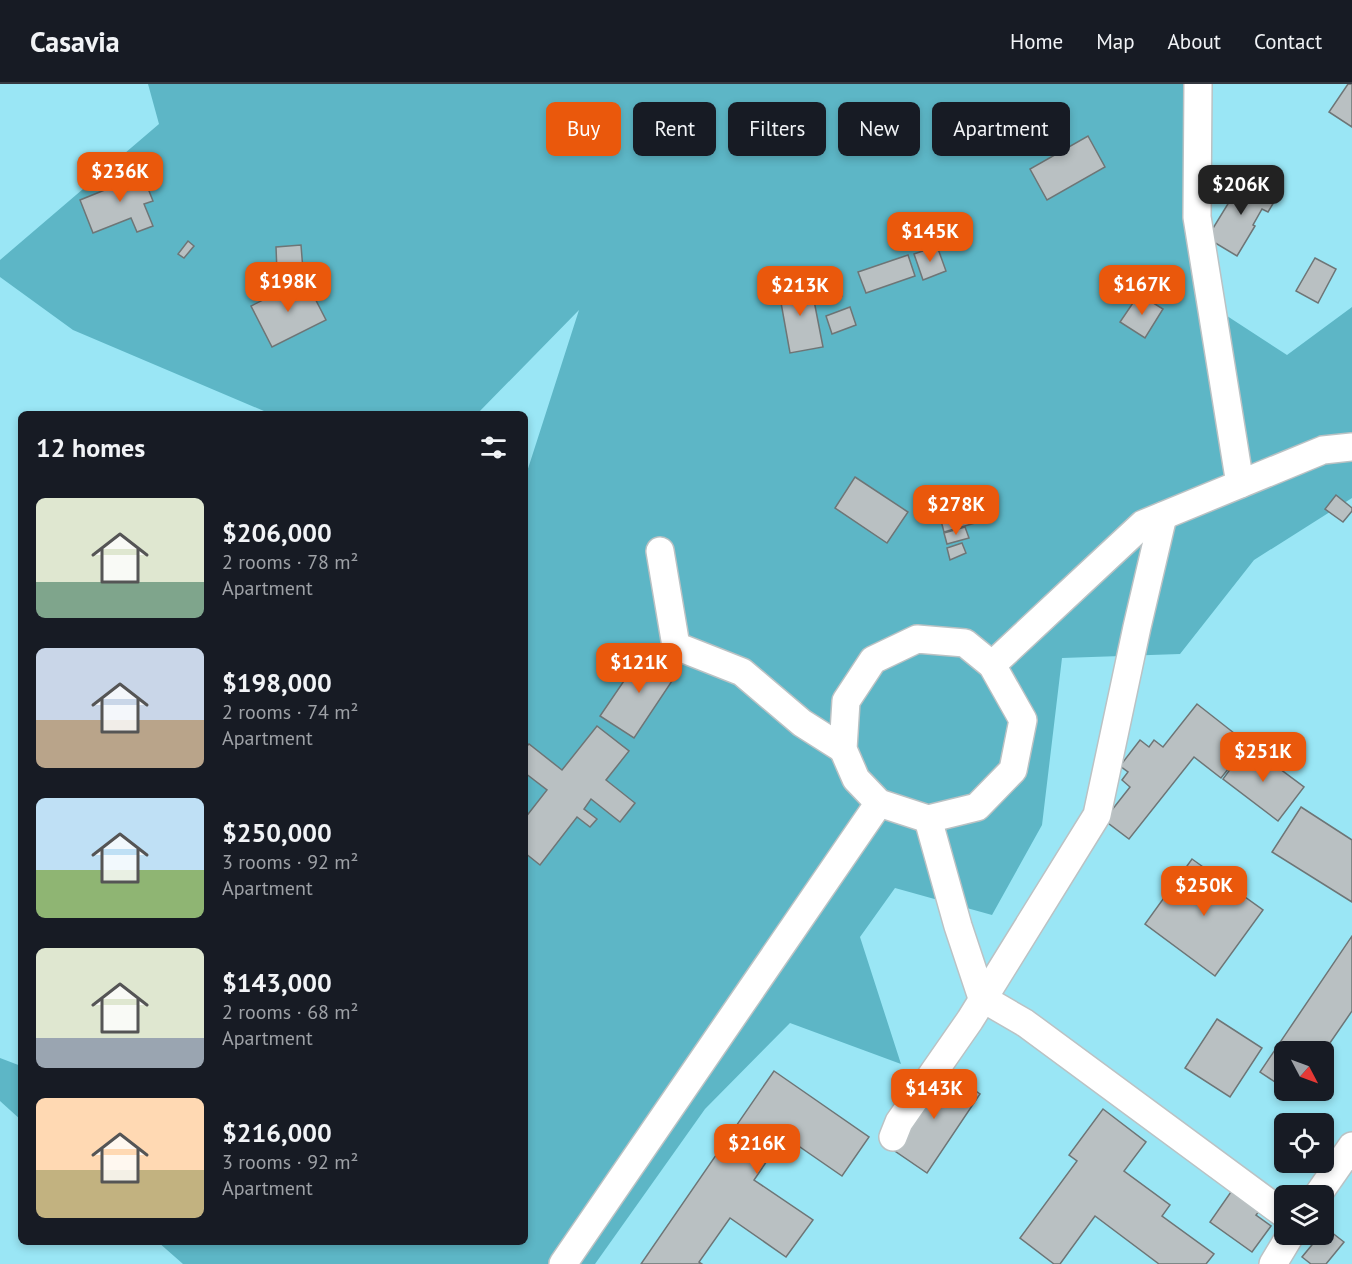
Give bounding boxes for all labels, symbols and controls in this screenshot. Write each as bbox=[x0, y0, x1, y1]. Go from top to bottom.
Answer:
text: Casavia bbox=[30, 23, 120, 60]
text: Home bbox=[1010, 28, 1063, 55]
text: Map bbox=[1096, 28, 1135, 55]
text: About bbox=[1168, 28, 1221, 55]
text: Contact bbox=[1254, 28, 1322, 55]
chip: Buy bbox=[546, 102, 621, 156]
chip: Rent bbox=[633, 102, 716, 156]
chip: Filters bbox=[728, 102, 826, 156]
chip: New bbox=[838, 102, 920, 156]
chip: Apartment bbox=[932, 102, 1070, 156]
pin: $236K bbox=[78, 152, 162, 203]
text: $236K bbox=[91, 158, 149, 184]
pin: $206K bbox=[1199, 165, 1283, 216]
text: $206K bbox=[1212, 171, 1270, 197]
pin: $145K bbox=[888, 212, 972, 263]
text: $145K bbox=[901, 218, 959, 244]
pin: $198K bbox=[246, 262, 330, 313]
pin: $167K bbox=[1100, 265, 1184, 316]
pin: $213K bbox=[758, 266, 842, 317]
text: $198K bbox=[259, 268, 317, 294]
text: $167K bbox=[1113, 271, 1171, 297]
text: $213K bbox=[771, 272, 829, 298]
text: 12 homes bbox=[36, 431, 145, 464]
icon: filters bbox=[477, 431, 510, 464]
pin: $278K bbox=[914, 485, 998, 536]
text: $278K bbox=[927, 491, 985, 517]
text: $206,000 bbox=[222, 516, 332, 549]
icon: home bbox=[84, 522, 156, 594]
text: 2 rooms · 78 m² bbox=[222, 549, 358, 575]
text: Apartment bbox=[222, 575, 313, 601]
pin: $121K bbox=[597, 643, 681, 694]
text: $121K bbox=[610, 649, 668, 675]
text: $198,000 bbox=[222, 666, 332, 699]
icon: home bbox=[84, 672, 156, 744]
text: 2 rooms · 74 m² bbox=[222, 699, 358, 725]
text: Apartment bbox=[222, 725, 313, 751]
pin: $251K bbox=[1221, 732, 1305, 783]
text: $251K bbox=[1234, 738, 1292, 764]
text: $250,000 bbox=[222, 816, 332, 849]
icon: home bbox=[84, 822, 156, 894]
text: 3 rooms · 92 m² bbox=[222, 849, 358, 875]
pin: $250K bbox=[1162, 866, 1246, 917]
text: $250K bbox=[1175, 872, 1233, 898]
text: Apartment bbox=[222, 875, 313, 901]
text: $143,000 bbox=[222, 966, 332, 999]
icon: home bbox=[84, 972, 156, 1044]
text: 2 rooms · 68 m² bbox=[222, 999, 358, 1025]
text: Apartment bbox=[222, 1025, 313, 1051]
north arrow bbox=[1274, 1041, 1334, 1101]
map controls bbox=[1274, 1041, 1334, 1245]
pin: $143K bbox=[892, 1069, 976, 1120]
text: $143K bbox=[905, 1075, 963, 1101]
button: locate bbox=[1274, 1113, 1334, 1173]
text: $216,000 bbox=[222, 1116, 332, 1149]
icon: home bbox=[84, 1122, 156, 1194]
pin: $216K bbox=[715, 1124, 799, 1175]
text: $216K bbox=[728, 1130, 786, 1156]
text: 3 rooms · 92 m² bbox=[222, 1149, 358, 1175]
text: Apartment bbox=[222, 1175, 313, 1201]
button: layers bbox=[1274, 1185, 1334, 1245]

